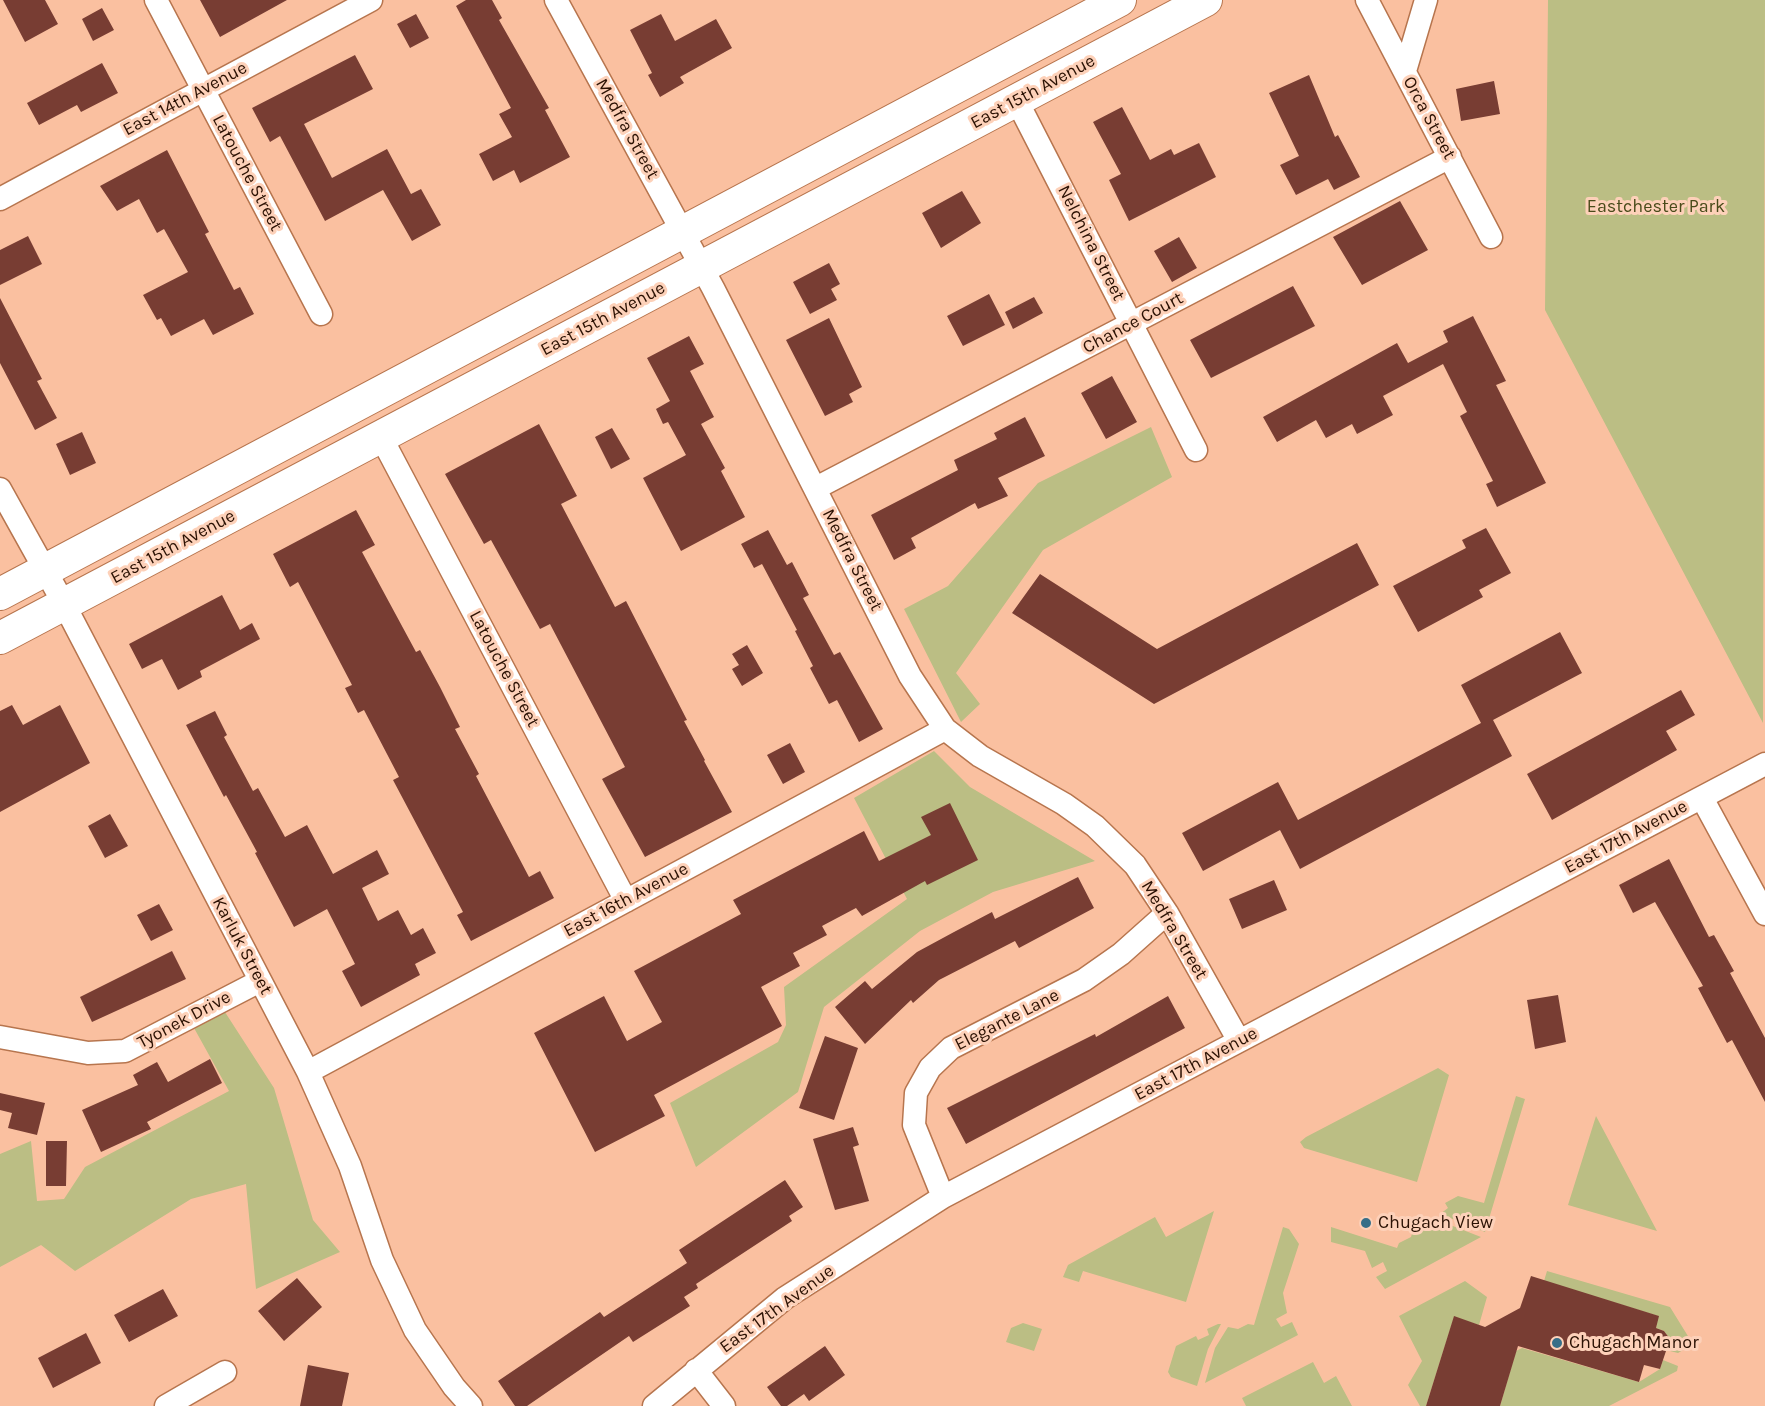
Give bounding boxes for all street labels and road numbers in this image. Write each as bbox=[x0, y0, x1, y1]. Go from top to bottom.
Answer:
street label: East 15th Avenue bbox=[967, 50, 1099, 134]
street label: East 14th Avenue bbox=[119, 57, 251, 141]
street label: Orca Street bbox=[1398, 73, 1460, 163]
street label: Medfra Street bbox=[591, 75, 663, 183]
street label: Latouche Street bbox=[207, 111, 287, 235]
street label: Nelchina Street bbox=[1053, 182, 1129, 304]
street label: East 15th Avenue bbox=[537, 277, 669, 361]
street label: Chance Court bbox=[1079, 288, 1187, 358]
street label: East 15th Avenue bbox=[107, 505, 239, 589]
street label: Medfra Street bbox=[817, 505, 887, 615]
street label: Latouche Street bbox=[464, 607, 544, 731]
street label: East 17th Avenue bbox=[1561, 796, 1691, 878]
street label: East 16th Avenue bbox=[560, 858, 692, 942]
street label: Medfra Street bbox=[1136, 877, 1212, 983]
street label: Karluk Street bbox=[207, 894, 277, 998]
street label: Elegante Lane bbox=[951, 984, 1063, 1056]
street label: Tyonek Drive bbox=[134, 986, 234, 1054]
street label: East 17th Avenue bbox=[1131, 1023, 1261, 1105]
street label: East 17th Avenue bbox=[716, 1260, 838, 1358]

